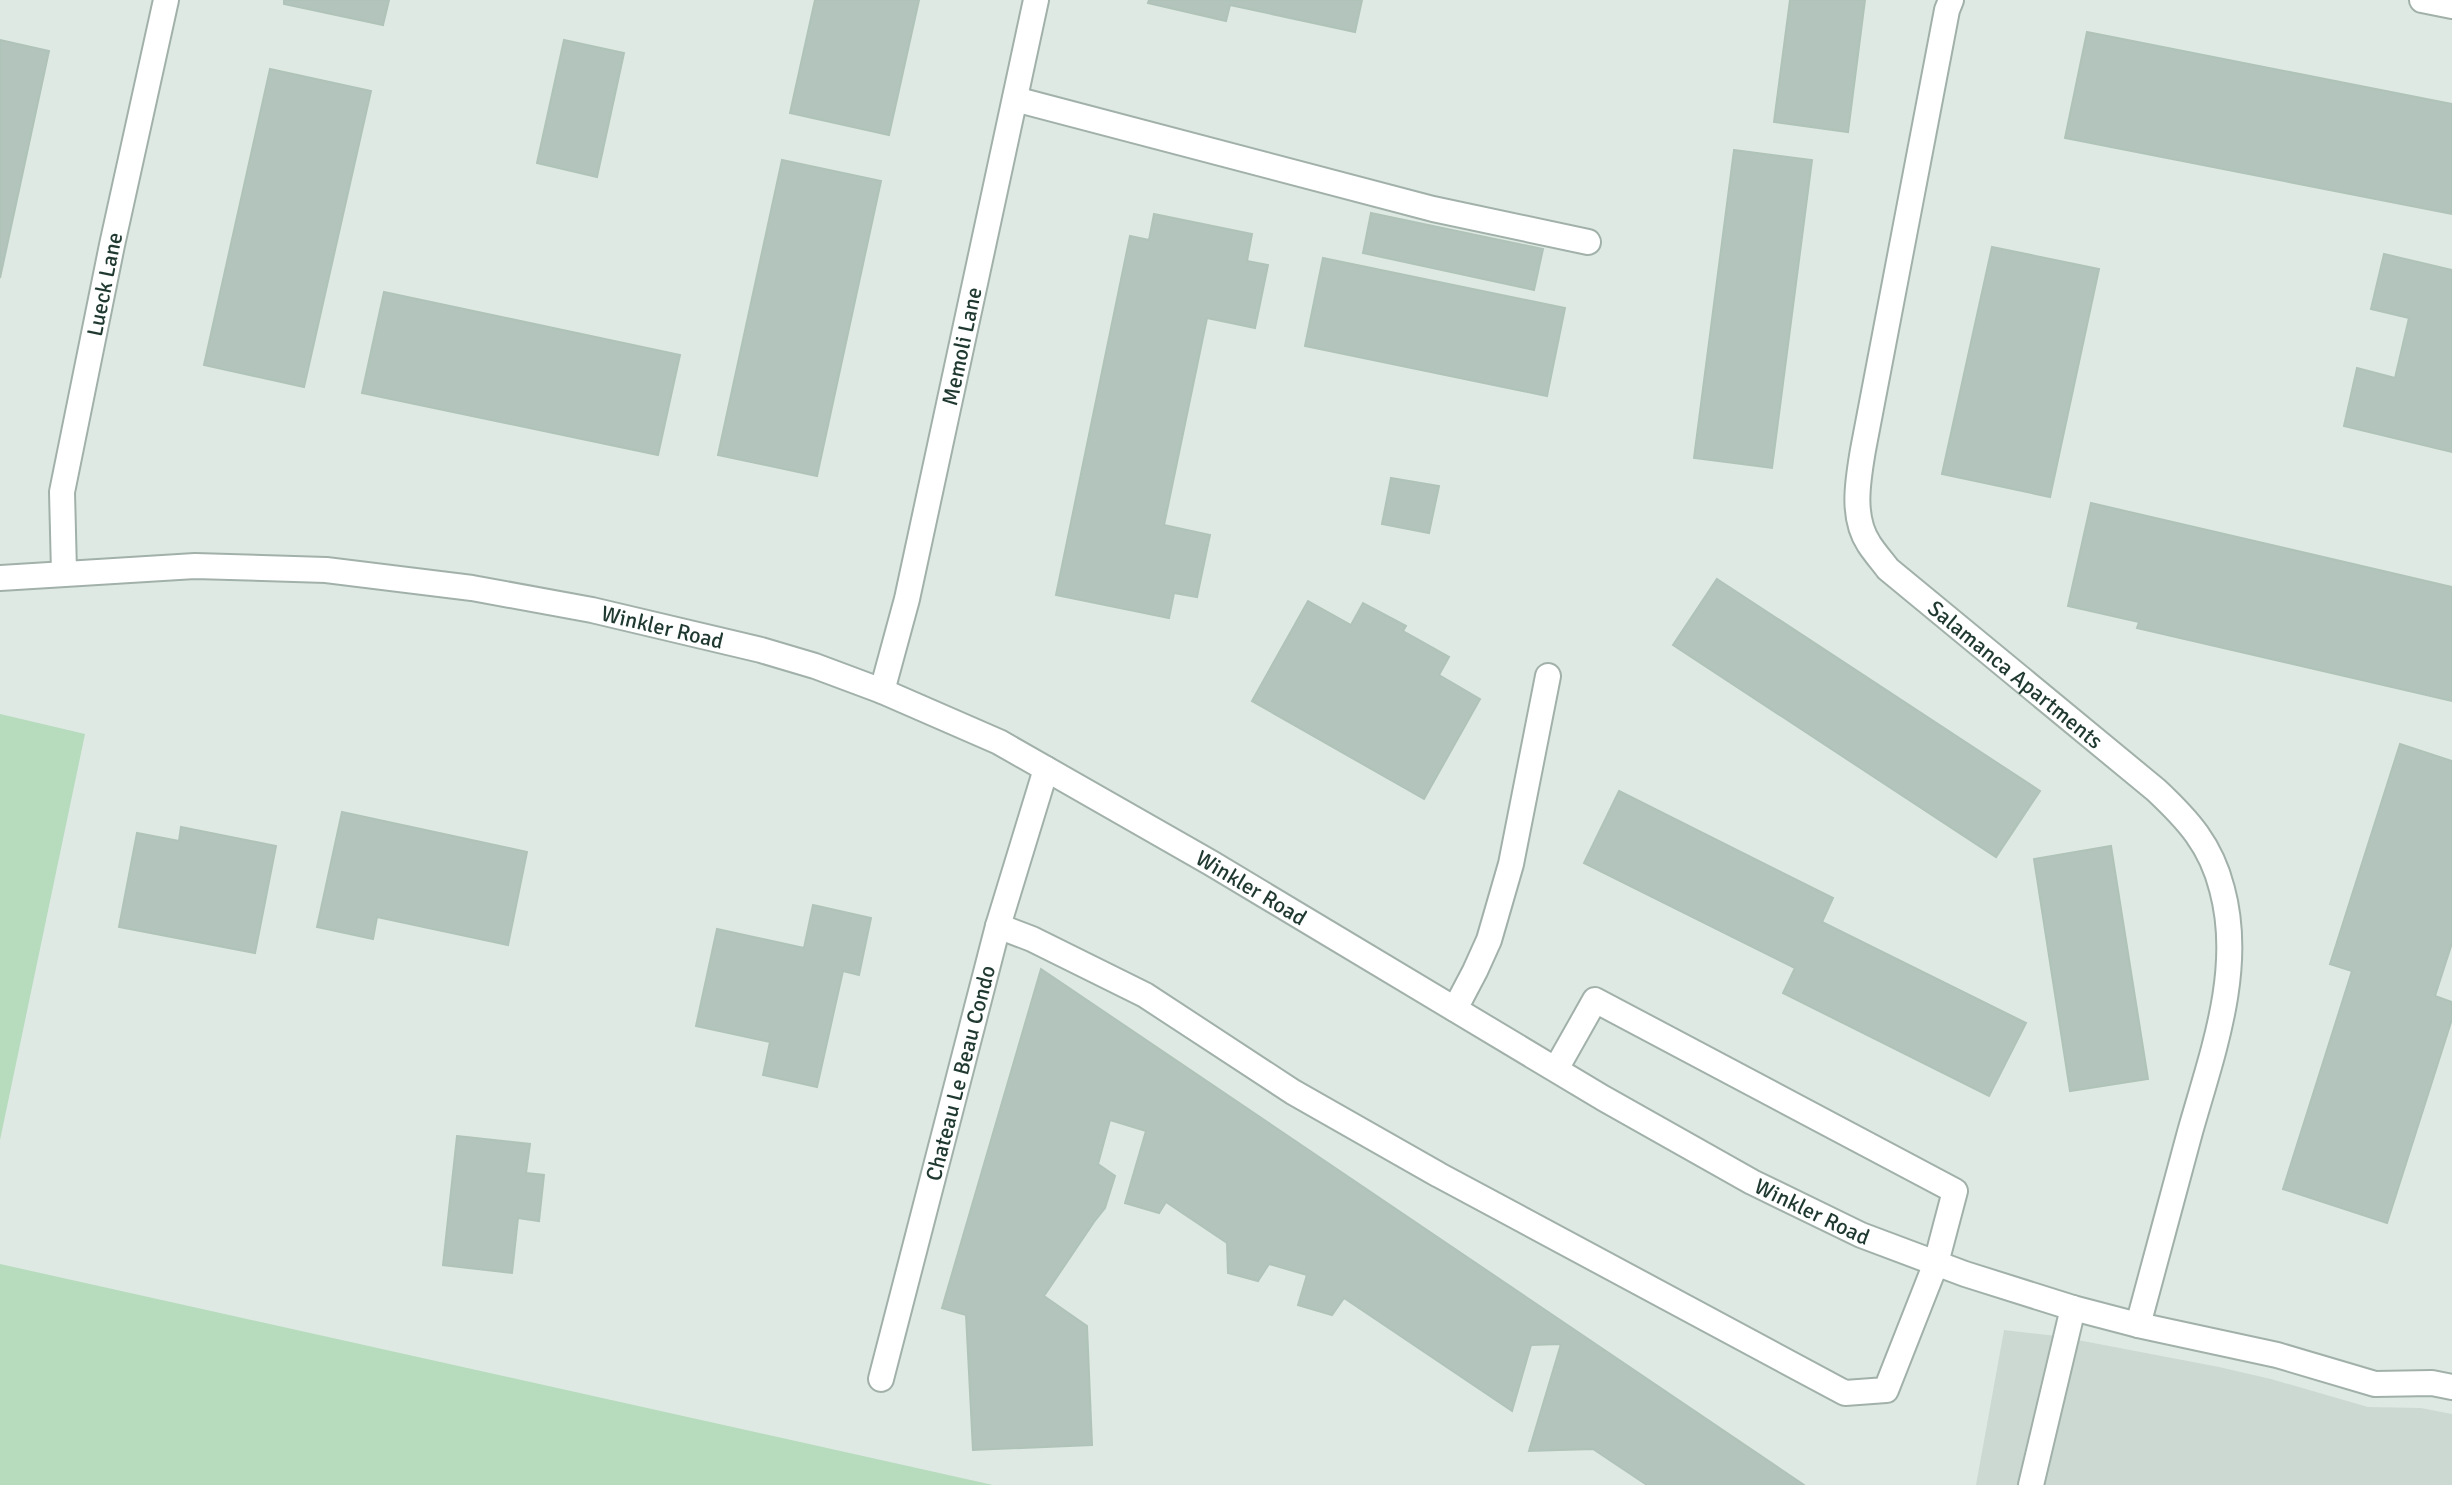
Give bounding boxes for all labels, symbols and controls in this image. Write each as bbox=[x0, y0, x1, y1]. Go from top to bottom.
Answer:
street label: Lueck Lane bbox=[81, 230, 128, 339]
street label: Memoli Lane bbox=[936, 285, 988, 408]
street label: Salamanca Apartments bbox=[1922, 595, 2108, 755]
street label: Winkler Road bbox=[599, 600, 726, 655]
street label: Winkler Road bbox=[1191, 844, 1312, 931]
street label: Chateau Le Beau Condo bbox=[920, 962, 1001, 1184]
street label: Winkler Road bbox=[1750, 1172, 1873, 1251]

